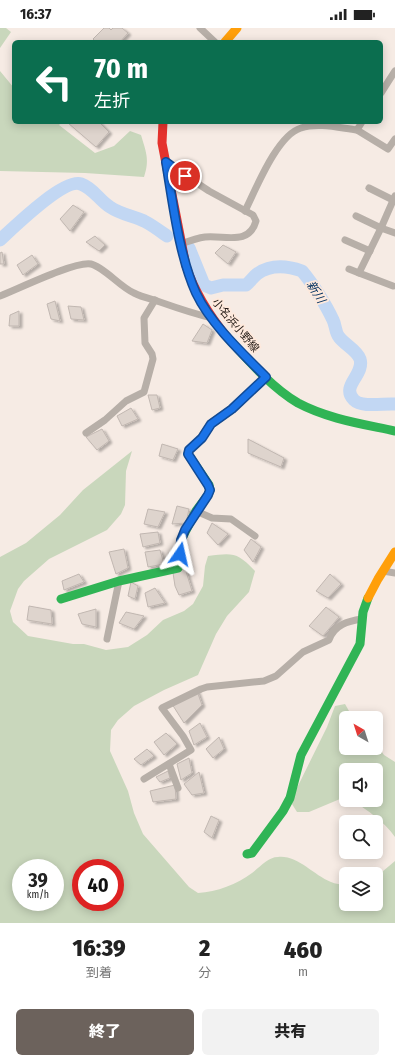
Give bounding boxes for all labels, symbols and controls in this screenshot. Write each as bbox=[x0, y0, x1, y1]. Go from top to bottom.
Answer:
text: 16:37 bbox=[20, 5, 51, 23]
text: 70 m bbox=[94, 52, 148, 85]
icon: left bbox=[28, 56, 80, 108]
text: 左折 bbox=[94, 90, 130, 112]
pin bbox=[168, 159, 202, 193]
icon: arrive bbox=[174, 165, 196, 187]
water label: 新川 bbox=[304, 278, 329, 308]
street label: 小名浜小野線 bbox=[209, 296, 262, 355]
position arrow bbox=[159, 533, 201, 575]
north arrow bbox=[339, 711, 383, 755]
map controls bbox=[339, 711, 383, 911]
button: sound bbox=[339, 763, 383, 807]
button: search bbox=[339, 815, 383, 859]
speed limit sign: 40 bbox=[72, 859, 124, 911]
button: layers bbox=[339, 867, 383, 911]
text: 39 bbox=[28, 868, 48, 892]
text: km/h bbox=[27, 889, 49, 901]
text: 16:39 bbox=[73, 934, 126, 962]
text: 2 bbox=[199, 934, 210, 962]
text: 460 bbox=[284, 936, 322, 964]
text: m bbox=[298, 964, 308, 979]
text: 到着 bbox=[86, 965, 112, 980]
text: 分 bbox=[198, 965, 211, 980]
button: 終了 bbox=[16, 1009, 194, 1055]
button: 共有 bbox=[202, 1009, 379, 1055]

